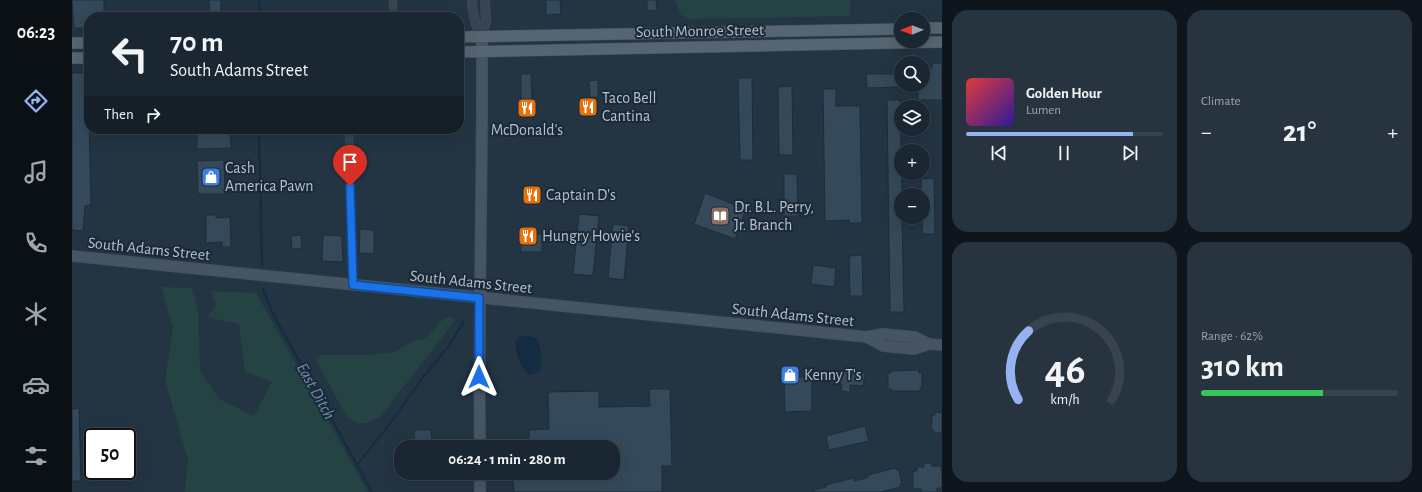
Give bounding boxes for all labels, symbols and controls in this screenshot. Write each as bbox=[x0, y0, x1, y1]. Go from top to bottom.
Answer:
north arrow bbox=[894, 12, 930, 48]
map controls bbox=[894, 12, 930, 224]
street label: South Monroe Street bbox=[636, 22, 764, 40]
text: 06:23 bbox=[17, 24, 55, 42]
icon: left bbox=[104, 28, 156, 80]
text: 70 m bbox=[170, 29, 224, 57]
button: search bbox=[894, 56, 930, 92]
text: South Adams Street bbox=[170, 62, 308, 80]
text: Golden Hour bbox=[1026, 86, 1102, 101]
icon: directions bbox=[22, 87, 50, 115]
place label: Taco Bell Cantina bbox=[602, 90, 657, 124]
text: Climate bbox=[1201, 95, 1240, 108]
restaurant icon: Taco Bell Cantina bbox=[577, 96, 599, 118]
restaurant icon: McDonald's bbox=[516, 97, 538, 119]
button: layers bbox=[894, 100, 930, 136]
icon: right bbox=[142, 104, 164, 126]
text: Lumen bbox=[1026, 104, 1061, 117]
text: Then bbox=[104, 107, 134, 122]
text: 21° bbox=[1283, 117, 1316, 147]
text: − bbox=[1201, 121, 1212, 143]
text: + bbox=[1387, 121, 1398, 143]
place label: McDonald's bbox=[491, 122, 563, 138]
icon: previous bbox=[988, 142, 1010, 164]
icon: pause bbox=[1053, 142, 1075, 164]
icon: next bbox=[1119, 142, 1141, 164]
button: + bbox=[894, 144, 930, 180]
pin bbox=[333, 145, 367, 186]
icon: arrive bbox=[339, 151, 361, 173]
icon: music bbox=[22, 158, 50, 186]
place label: Cash America Pawn bbox=[225, 160, 313, 194]
shop icon: Cash America Pawn bbox=[200, 166, 222, 188]
restaurant icon: Captain D's bbox=[521, 184, 543, 206]
place label: Captain D's bbox=[546, 187, 616, 203]
button: − bbox=[894, 188, 930, 224]
place label: Dr. B.L. Perry, Jr. Branch bbox=[734, 199, 814, 233]
library icon: Dr. B.L. Perry, Jr. Branch bbox=[709, 205, 731, 227]
restaurant icon: Hungry Howie's bbox=[517, 225, 539, 247]
place label: Hungry Howie's bbox=[542, 228, 640, 245]
icon: phone bbox=[22, 229, 50, 257]
street label: South Adams Street bbox=[87, 235, 211, 263]
street label: South Adams Street bbox=[409, 268, 533, 296]
icon: climate bbox=[22, 300, 50, 328]
street label: South Adams Street bbox=[731, 301, 855, 329]
text: Range · 62% bbox=[1201, 330, 1263, 343]
text: 46 bbox=[1044, 350, 1085, 391]
text: 310 km bbox=[1201, 352, 1284, 382]
position arrow bbox=[458, 356, 500, 398]
water label: East Ditch bbox=[294, 360, 338, 422]
shop icon: Kenny T's bbox=[779, 364, 801, 386]
place label: Kenny T's bbox=[804, 367, 862, 384]
icon: car bbox=[22, 371, 50, 399]
text: km/h bbox=[1050, 393, 1079, 407]
speed limit sign: 50 bbox=[84, 428, 136, 480]
icon: filters bbox=[22, 442, 50, 470]
text: 06:24 · 1 min · 280 m bbox=[448, 452, 566, 467]

